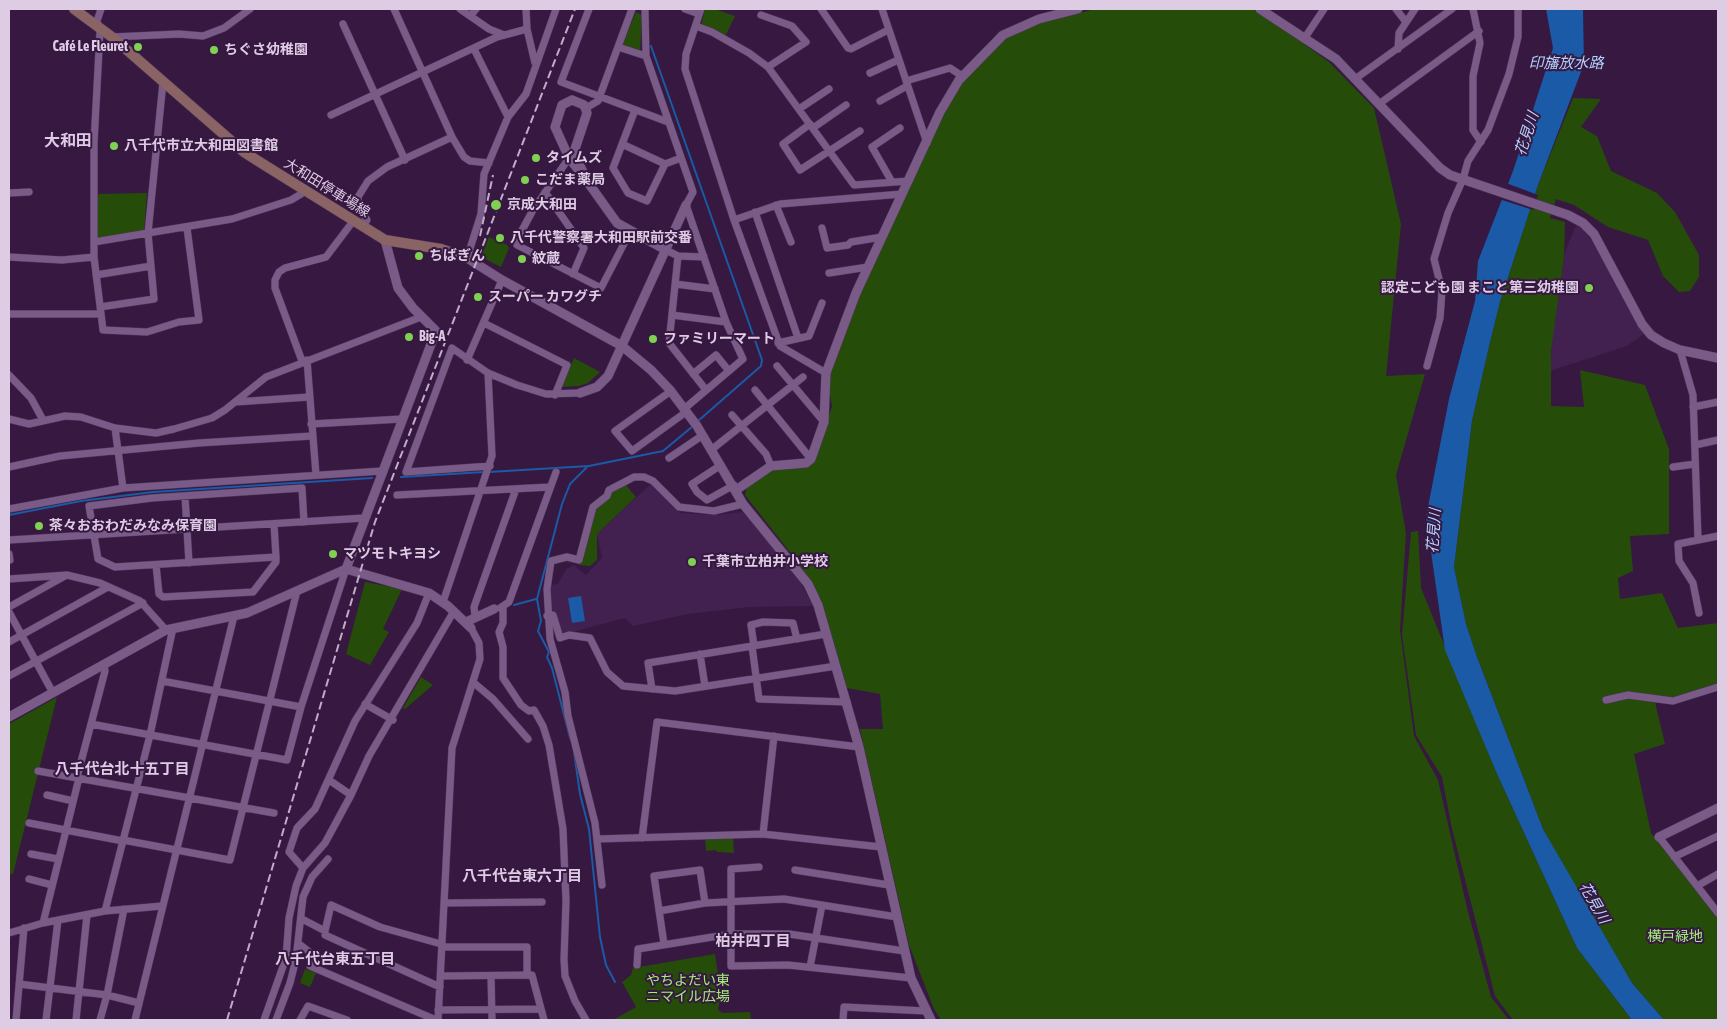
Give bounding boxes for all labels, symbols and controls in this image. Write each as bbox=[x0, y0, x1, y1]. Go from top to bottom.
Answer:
place label: Café Le Fleuret bbox=[53, 39, 128, 55]
marker: Café Le Fleuret bbox=[132, 41, 144, 53]
place label: ちぐさ幼稚園 bbox=[224, 42, 308, 58]
marker: ちぐさ幼稚園 bbox=[208, 44, 220, 56]
water label: 印旛放水路 bbox=[1529, 54, 1603, 72]
water label: 花見川 bbox=[1511, 110, 1543, 158]
district label: 大和田 bbox=[44, 131, 92, 151]
place label: 八千代市立大和田図書館 bbox=[124, 138, 278, 154]
marker: 八千代市立大和田図書館 bbox=[108, 140, 120, 152]
place label: タイムズ bbox=[546, 150, 602, 166]
marker: タイムズ bbox=[530, 152, 542, 164]
street label: 大和田停車場線 bbox=[281, 155, 373, 221]
place label: こだま薬局 bbox=[535, 172, 605, 188]
marker: こだま薬局 bbox=[519, 174, 531, 186]
place label: 京成大和田 bbox=[507, 197, 577, 213]
marker: 京成大和田 bbox=[489, 198, 503, 212]
place label: 八千代警察署大和田駅前交番 bbox=[510, 230, 692, 246]
marker: 八千代警察署大和田駅前交番 bbox=[494, 232, 506, 244]
place label: ちばぎん bbox=[429, 248, 485, 264]
marker: ちばぎん bbox=[413, 250, 425, 262]
place label: 紋蔵 bbox=[532, 251, 560, 267]
marker: 紋蔵 bbox=[516, 253, 528, 265]
place label: 認定こども園 まこと第三幼稚園 bbox=[1381, 280, 1579, 296]
marker: 認定こども園 まこと第三幼稚園 bbox=[1583, 282, 1595, 294]
place label: スーパー カワグチ bbox=[488, 289, 602, 305]
marker: スーパー カワグチ bbox=[472, 291, 484, 303]
place label: Big-A bbox=[419, 329, 445, 345]
marker: Big-A bbox=[403, 331, 415, 343]
place label: ファミリーマート bbox=[663, 331, 775, 347]
marker: ファミリーマート bbox=[647, 333, 659, 345]
water label: 花見川 bbox=[1423, 508, 1445, 554]
place label: 茶々おおわだみなみ保育園 bbox=[49, 518, 217, 534]
marker: 茶々おおわだみなみ保育園 bbox=[33, 520, 45, 532]
place label: マツモトキヨシ bbox=[343, 546, 441, 562]
marker: マツモトキヨシ bbox=[327, 548, 339, 560]
place label: 千葉市立柏井小学校 bbox=[702, 554, 828, 570]
marker: 千葉市立柏井小学校 bbox=[686, 556, 698, 568]
district label: 八千代台北十五丁目 bbox=[55, 760, 189, 778]
district label: 八千代台東六丁目 bbox=[462, 867, 582, 885]
water label: 花見川 bbox=[1575, 879, 1613, 927]
park label: 横戸緑地 bbox=[1647, 929, 1703, 945]
district label: 柏井四丁目 bbox=[716, 932, 790, 950]
district label: 八千代台東五丁目 bbox=[275, 950, 395, 968]
park label: やちよだい東 ニマイル広場 bbox=[646, 973, 730, 1006]

